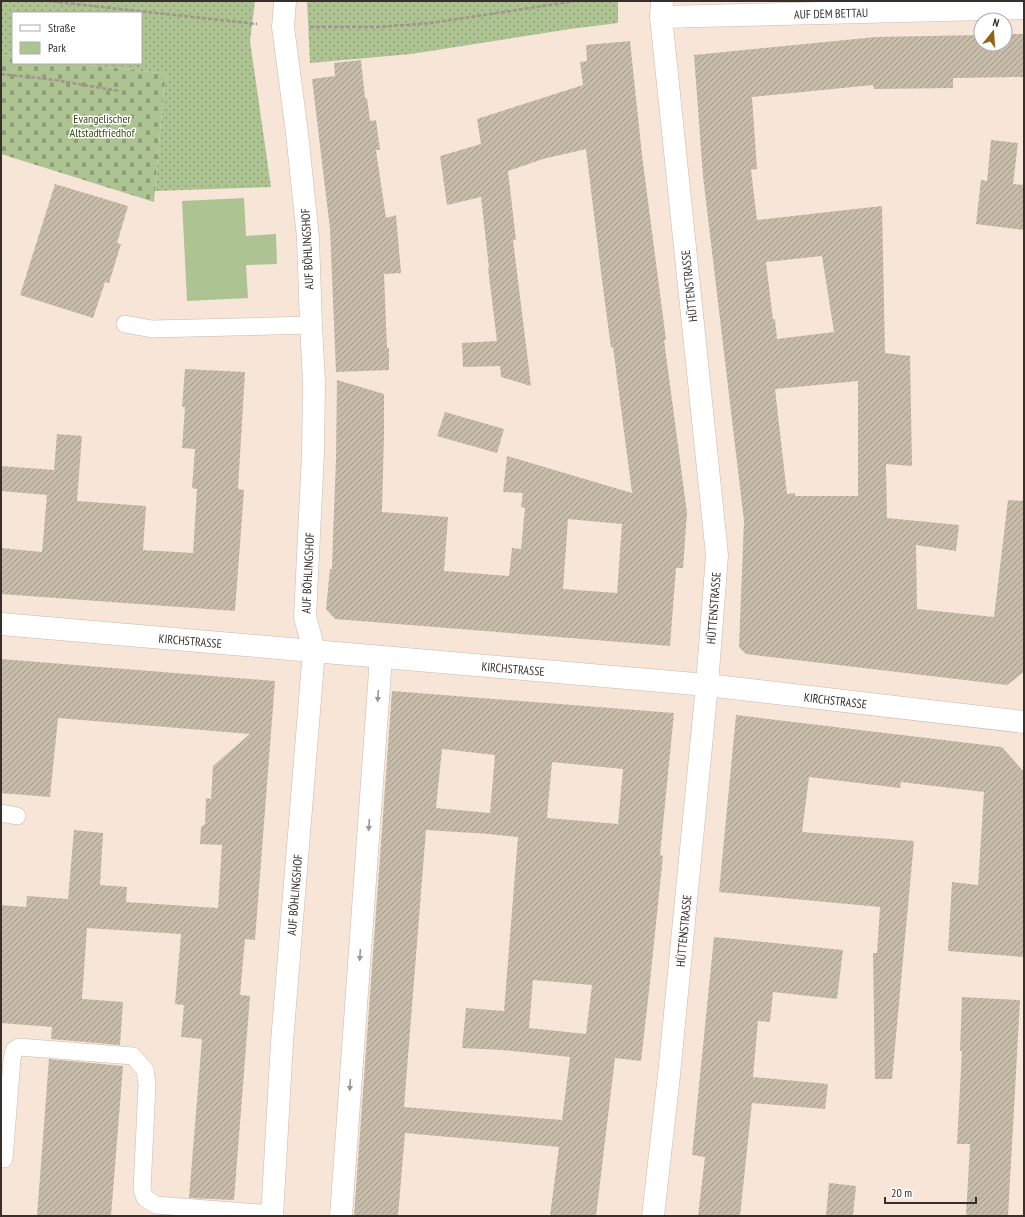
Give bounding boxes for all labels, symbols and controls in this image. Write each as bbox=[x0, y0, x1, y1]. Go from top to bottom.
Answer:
street label: AUF DEM BETTAU bbox=[794, 4, 868, 21]
legend bbox=[12, 12, 142, 64]
north arrow bbox=[973, 12, 1013, 52]
text: N bbox=[991, 15, 1001, 30]
text: Straße bbox=[48, 20, 75, 35]
text: Park bbox=[48, 40, 66, 55]
park label: Evangelischer Altstadtfriedhof bbox=[70, 111, 135, 140]
street label: AUF BÖHLINGSHOF bbox=[297, 208, 317, 290]
street label: HÜTTENSTRASSE bbox=[678, 249, 700, 323]
street label: AUF BÖHLINGSHOF bbox=[298, 532, 317, 614]
street label: HÜTTENSTRASSE bbox=[703, 571, 723, 645]
street label: KIRCHSTRASSE bbox=[158, 630, 222, 651]
street label: KIRCHSTRASSE bbox=[481, 658, 545, 678]
street label: KIRCHSTRASSE bbox=[803, 689, 868, 711]
one-way arrow bbox=[375, 690, 382, 702]
one-way arrow bbox=[365, 819, 372, 831]
street label: AUF BÖHLINGSHOF bbox=[283, 854, 305, 936]
street label: HÜTTENSTRASSE bbox=[672, 894, 694, 967]
one-way arrow bbox=[356, 949, 363, 961]
one-way arrow bbox=[347, 1079, 354, 1091]
scale bar bbox=[885, 1179, 976, 1205]
text: 20 m bbox=[891, 1185, 912, 1200]

